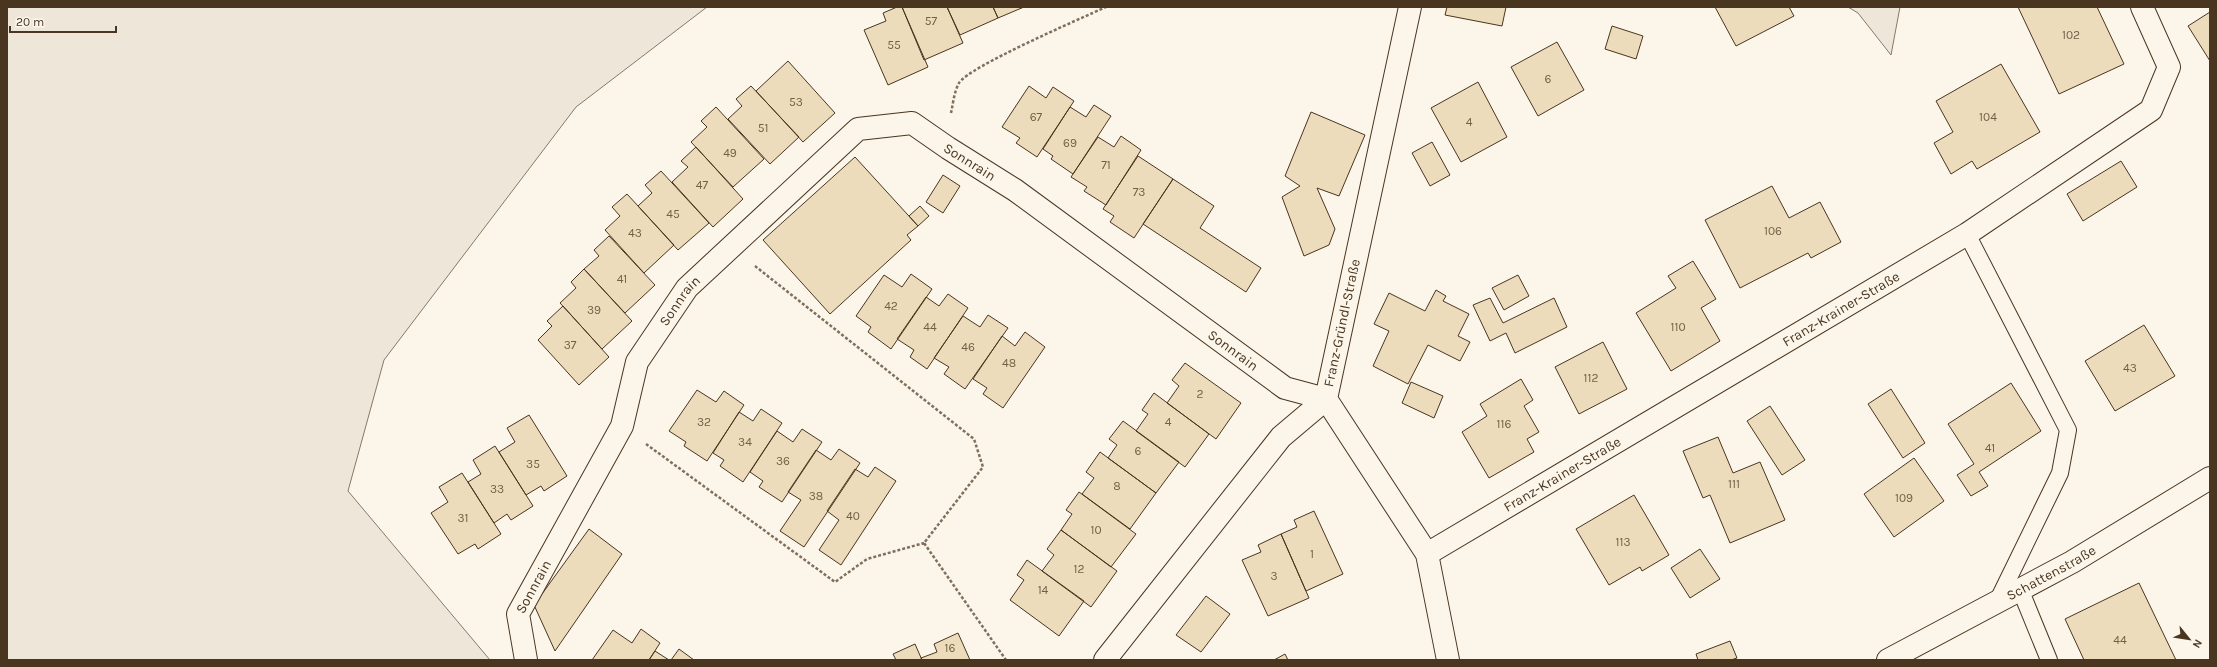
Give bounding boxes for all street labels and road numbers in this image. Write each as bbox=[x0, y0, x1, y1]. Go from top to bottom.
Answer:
street label: Sonnrain bbox=[941, 139, 999, 184]
street label: Franz-Gründl-Straße bbox=[1320, 257, 1364, 389]
street label: Franz-Krainer-Straße bbox=[1779, 267, 1903, 350]
street label: Sonnrain bbox=[655, 272, 704, 329]
street label: Sonnrain bbox=[1205, 326, 1262, 374]
street label: Franz-Krainer-Straße bbox=[1500, 433, 1624, 515]
street label: Schattenstraße bbox=[2003, 541, 2099, 604]
street label: Sonnrain bbox=[512, 557, 555, 616]

